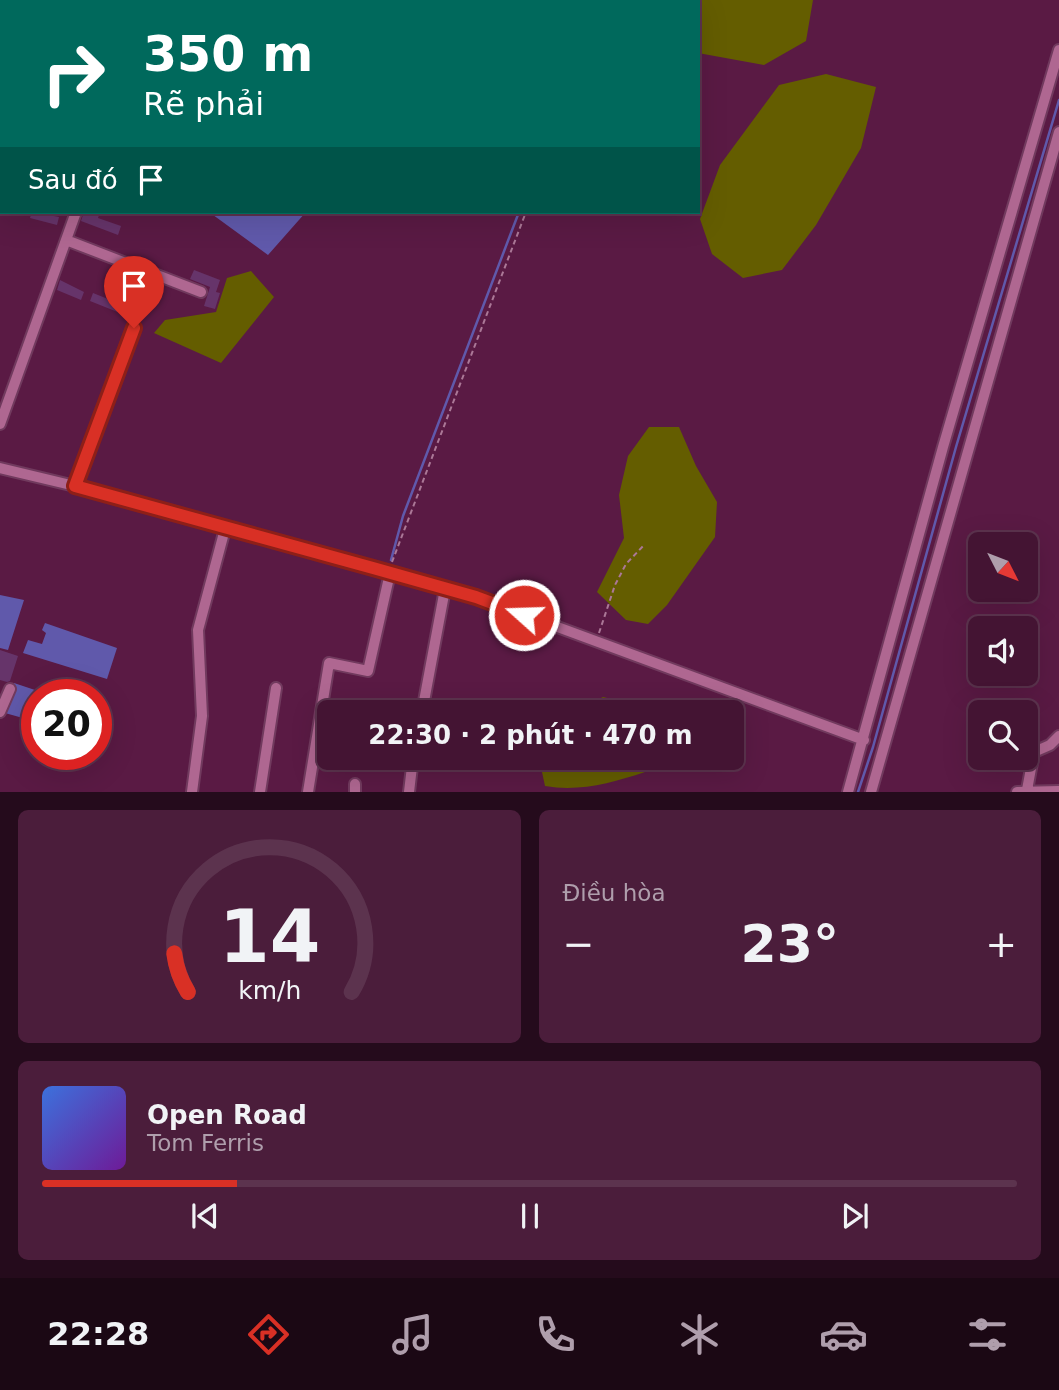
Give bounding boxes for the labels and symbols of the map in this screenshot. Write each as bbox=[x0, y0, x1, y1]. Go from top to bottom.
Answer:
pin bbox=[104, 256, 164, 328]
north arrow bbox=[968, 532, 1038, 602]
position arrow bbox=[487, 578, 561, 652]
speed limit sign: 20 bbox=[21, 679, 112, 770]

